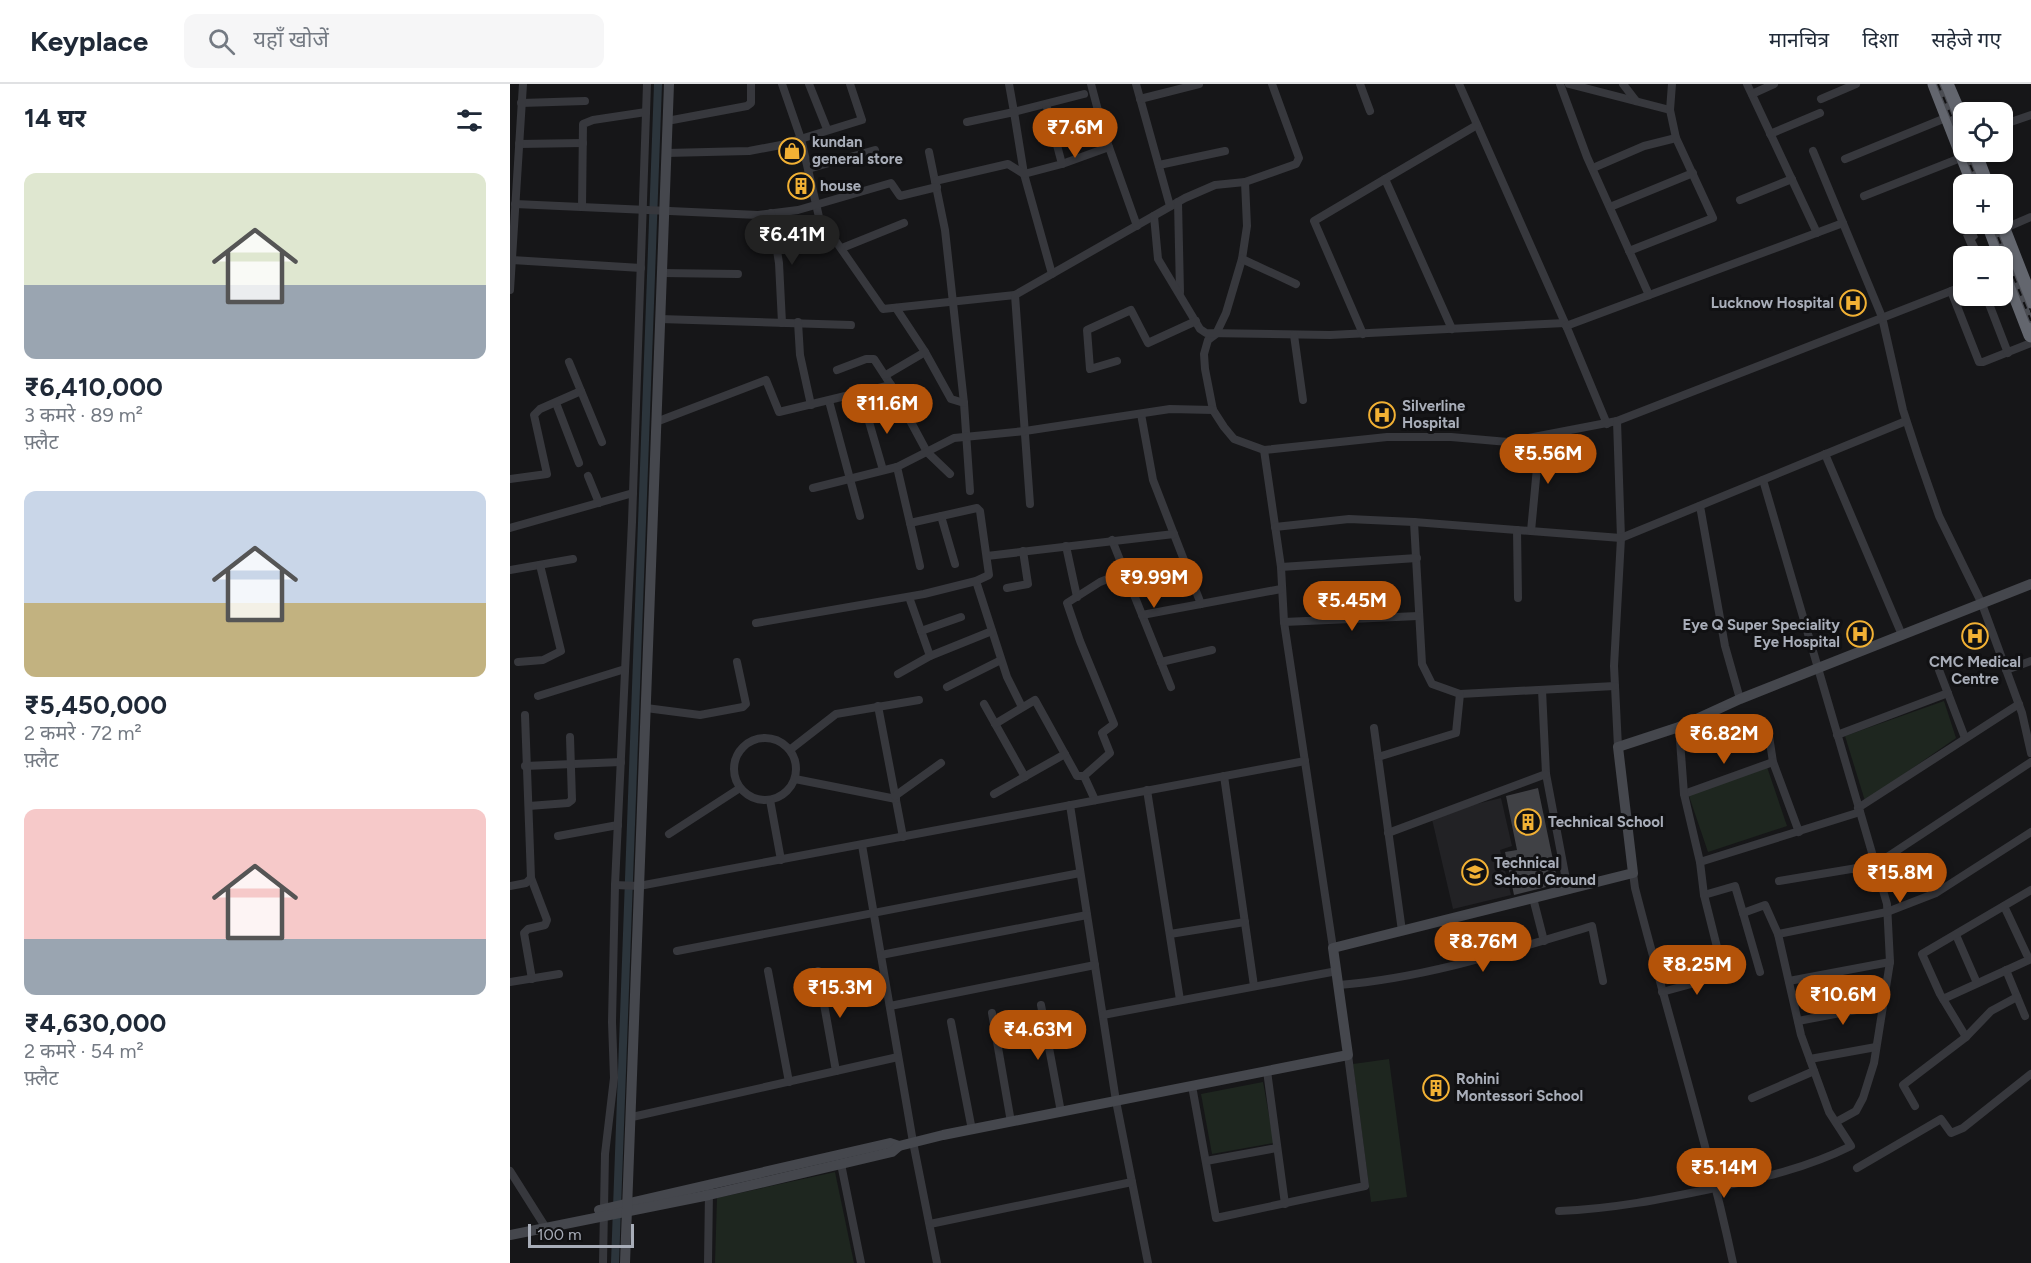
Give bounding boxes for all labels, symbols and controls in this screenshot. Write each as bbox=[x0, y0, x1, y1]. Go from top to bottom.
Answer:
search box bbox=[184, 14, 604, 68]
text: Keyplace bbox=[30, 24, 148, 58]
icon: search bbox=[205, 25, 238, 58]
text: यहाँ खोजें bbox=[253, 26, 329, 53]
text: मानचित्र bbox=[1769, 27, 1829, 52]
text: दिशा bbox=[1862, 27, 1898, 52]
text: सहेजे गए bbox=[1931, 27, 2001, 52]
text: 14 घर bbox=[24, 102, 86, 134]
map controls bbox=[1953, 102, 2013, 306]
button: locate bbox=[1953, 102, 2013, 162]
icon: filters bbox=[453, 104, 486, 137]
pin: ₹7.6M bbox=[1033, 108, 1117, 159]
text: ₹7.6M bbox=[1047, 115, 1103, 139]
place label: kundan general store bbox=[812, 133, 903, 168]
shop icon: kundan general store bbox=[777, 136, 807, 166]
building icon: house bbox=[786, 171, 816, 201]
button: + bbox=[1953, 174, 2013, 234]
place label: house bbox=[820, 177, 862, 195]
icon: home bbox=[201, 212, 309, 320]
pin: ₹6.41M bbox=[743, 215, 841, 266]
text: ₹6.41M bbox=[759, 222, 825, 246]
button: − bbox=[1953, 246, 2013, 306]
hospital icon: Lucknow Hospital bbox=[1838, 288, 1868, 318]
place label: Lucknow Hospital bbox=[1711, 294, 1834, 312]
text: ₹6,410,000 bbox=[24, 371, 163, 403]
pin: ₹11.6M bbox=[838, 384, 936, 435]
text: ₹11.6M bbox=[856, 391, 918, 415]
place label: Silverline Hospital bbox=[1402, 397, 1466, 432]
hospital icon: Silverline Hospital bbox=[1367, 400, 1397, 430]
text: 3 कमरे · 89 m² bbox=[24, 403, 143, 427]
text: फ़्लैट bbox=[24, 430, 59, 454]
pin: ₹5.56M bbox=[1499, 434, 1597, 485]
text: ₹5.56M bbox=[1514, 441, 1582, 465]
icon: home bbox=[201, 530, 309, 638]
pin: ₹9.99M bbox=[1105, 558, 1203, 609]
text: ₹9.99M bbox=[1120, 565, 1188, 589]
pin: ₹5.45M bbox=[1303, 581, 1401, 632]
text: ₹5.45M bbox=[1317, 588, 1387, 612]
place label: Eye Q Super Speciality Eye Hospital bbox=[1682, 616, 1840, 651]
hospital icon: Eye Q Super Speciality Eye Hospital bbox=[1845, 619, 1875, 649]
hospital icon: CMC Medical Centre bbox=[1960, 621, 1990, 651]
place label: CMC Medical Centre bbox=[1929, 653, 2021, 688]
text: ₹5,450,000 bbox=[24, 689, 167, 721]
pin: ₹6.82M bbox=[1675, 714, 1773, 765]
text: 2 कमरे · 72 m² bbox=[24, 721, 142, 745]
text: ₹6.82M bbox=[1689, 721, 1759, 745]
text: फ़्लैट bbox=[24, 748, 59, 772]
building icon: Technical School bbox=[1513, 807, 1543, 837]
place label: Technical School bbox=[1548, 813, 1664, 831]
icon: home bbox=[201, 848, 309, 956]
pin: ₹15.8M bbox=[1851, 853, 1949, 904]
place label: Technical School Ground bbox=[1494, 854, 1596, 889]
school or university icon: Technical School Ground bbox=[1460, 857, 1490, 887]
text: ₹15.8M bbox=[1867, 860, 1933, 884]
pin: ₹8.76M bbox=[1434, 922, 1532, 973]
text: ₹8.76M bbox=[1448, 929, 1518, 953]
pin: ₹8.25M bbox=[1648, 945, 1746, 996]
text: ₹8.25M bbox=[1662, 952, 1732, 976]
pin: ₹15.3M bbox=[791, 968, 889, 1019]
text: ₹15.3M bbox=[807, 975, 873, 999]
pin: ₹10.6M bbox=[1794, 975, 1892, 1026]
text: ₹10.6M bbox=[1809, 982, 1877, 1006]
text: ₹4,630,000 bbox=[24, 1007, 166, 1039]
pin: ₹4.63M bbox=[989, 1010, 1087, 1061]
text: ₹4.63M bbox=[1003, 1017, 1073, 1041]
text: 2 कमरे · 54 m² bbox=[24, 1039, 144, 1063]
text: फ़्लैट bbox=[24, 1066, 59, 1090]
place label: Rohini Montessori School bbox=[1456, 1070, 1583, 1105]
building icon: Rohini Montessori School bbox=[1421, 1073, 1451, 1103]
pin: ₹5.14M bbox=[1675, 1148, 1773, 1199]
text: ₹5.14M bbox=[1691, 1155, 1757, 1179]
scale bar bbox=[528, 1221, 634, 1248]
text: 100 m bbox=[537, 1225, 582, 1244]

